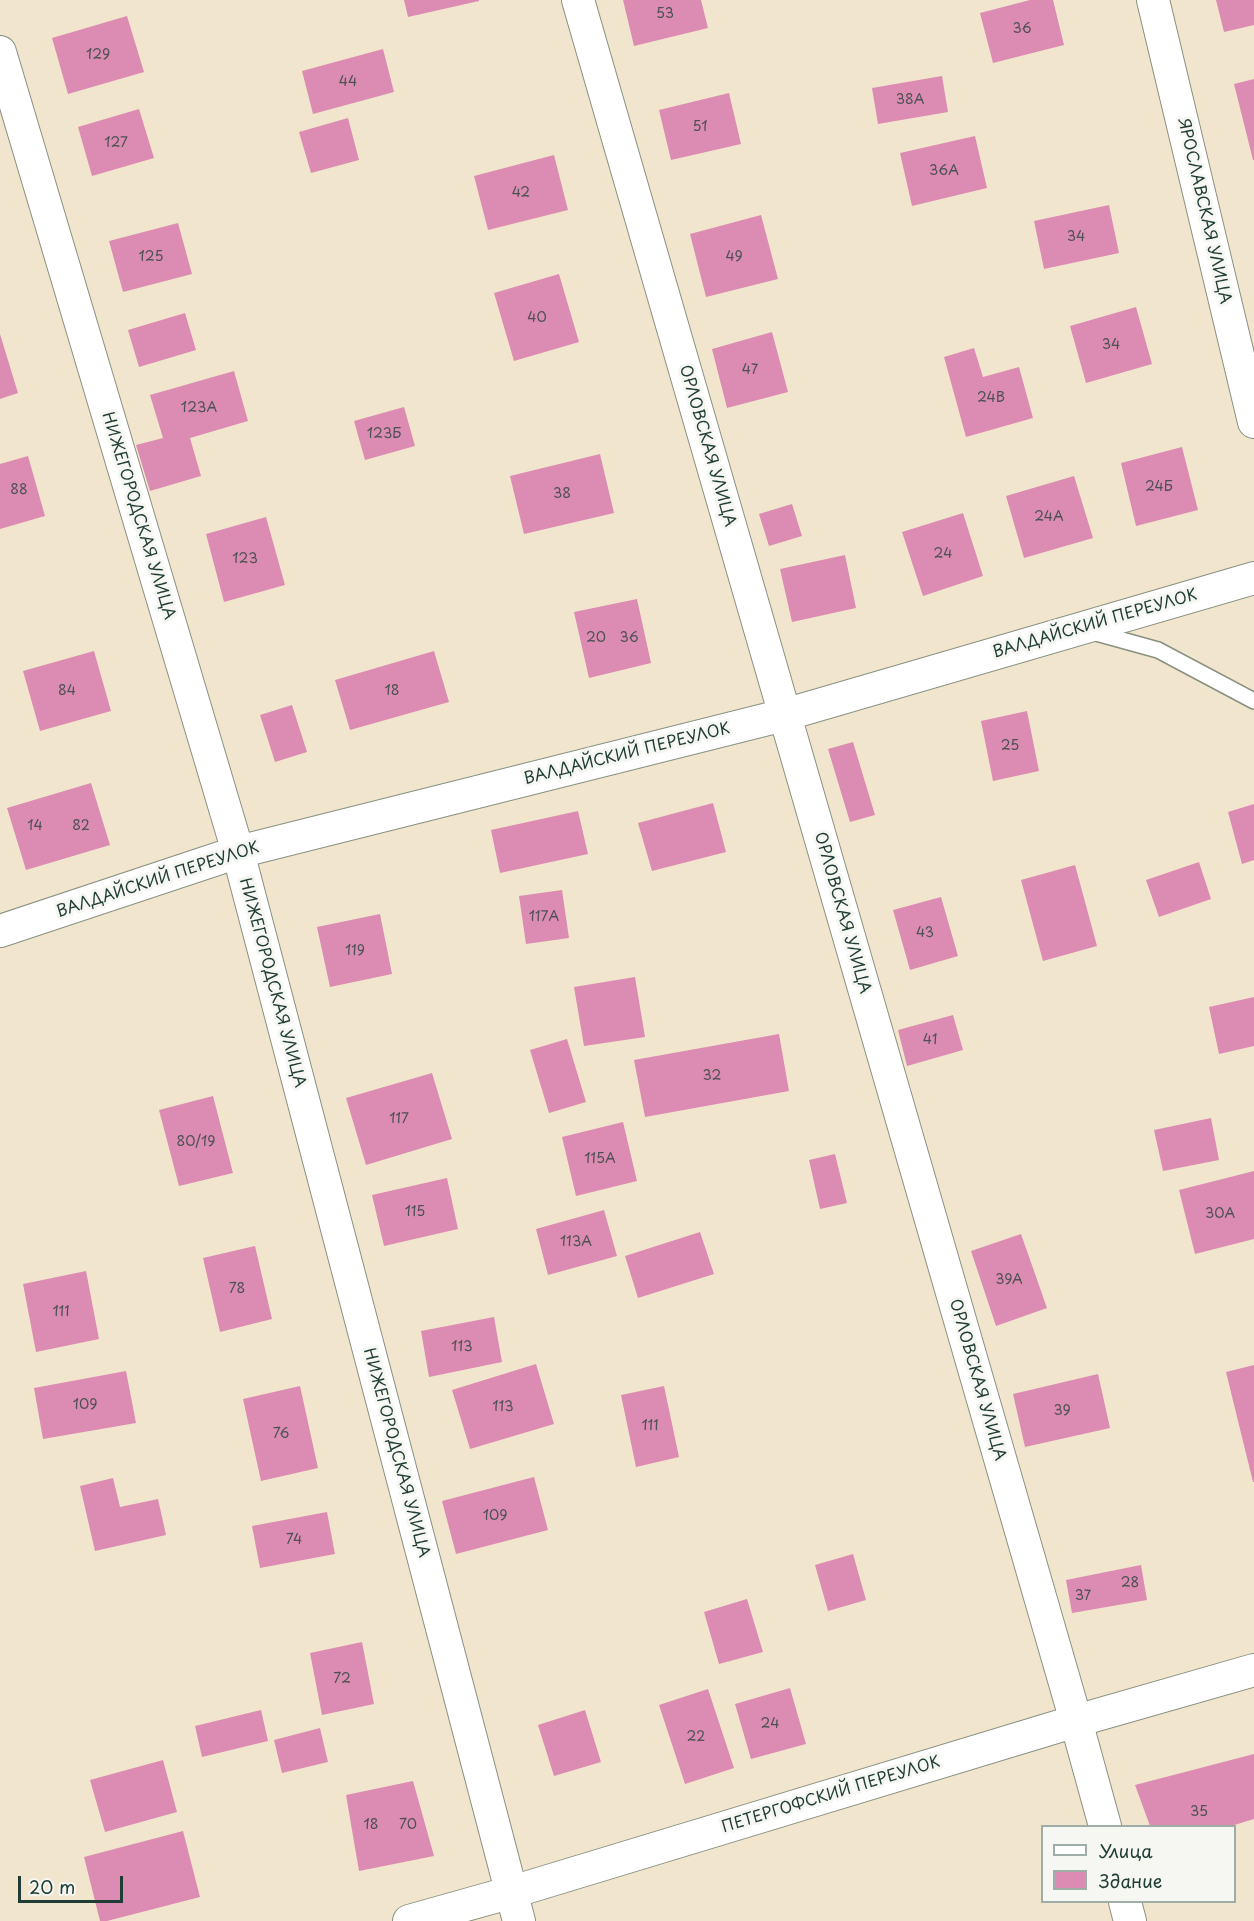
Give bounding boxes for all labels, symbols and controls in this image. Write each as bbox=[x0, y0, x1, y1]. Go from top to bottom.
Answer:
house number: 53 bbox=[656, 6, 674, 22]
house number: 36 bbox=[1012, 21, 1032, 37]
house number: 129 bbox=[86, 47, 110, 63]
house number: 44 bbox=[339, 74, 357, 90]
house number: 38А bbox=[896, 92, 924, 108]
street label: ЯРОСЛАВСКАЯ УЛИЦА bbox=[1173, 116, 1235, 306]
house number: 51 bbox=[693, 119, 707, 135]
house number: 127 bbox=[104, 135, 128, 151]
house number: 36А bbox=[929, 163, 959, 179]
house number: 42 bbox=[512, 185, 530, 201]
house number: 34 bbox=[1067, 229, 1085, 245]
house number: 125 bbox=[139, 249, 163, 265]
house number: 49 bbox=[725, 249, 743, 265]
house number: 40 bbox=[527, 310, 547, 326]
house number: 34 bbox=[1102, 337, 1120, 353]
house number: 47 bbox=[742, 362, 758, 378]
street label: ОРЛОВСКАЯ УЛИЦА bbox=[675, 363, 739, 529]
house number: 24В bbox=[977, 390, 1005, 406]
house number: 123А bbox=[181, 400, 217, 416]
street label: НИЖЕГОРОДСКАЯ УЛИЦА bbox=[97, 410, 179, 622]
house number: 123Б bbox=[367, 426, 401, 442]
house number: 24Б bbox=[1145, 479, 1173, 495]
house number: 88 bbox=[10, 482, 28, 498]
house number: 38 bbox=[553, 486, 571, 502]
house number: 24А bbox=[1034, 509, 1064, 525]
house number: 24 bbox=[934, 546, 952, 562]
house number: 123 bbox=[232, 551, 258, 567]
street label: ВАЛДАЙСКИЙ ПЕРЕУЛОК bbox=[991, 586, 1199, 662]
house number: 20 bbox=[586, 630, 606, 646]
house number: 36 bbox=[619, 630, 639, 646]
house number: 84 bbox=[58, 683, 76, 699]
house number: 18 bbox=[384, 683, 400, 699]
street label: ВАЛДАЙСКИЙ ПЕРЕУЛОК bbox=[522, 719, 732, 789]
house number: 25 bbox=[1001, 738, 1019, 754]
house number: 14 bbox=[27, 818, 43, 834]
house number: 82 bbox=[72, 818, 90, 834]
street label: ОРЛОВСКАЯ УЛИЦА bbox=[810, 830, 874, 996]
street label: ВАЛДАЙСКИЙ ПЕРЕУЛОК bbox=[54, 838, 262, 922]
street label: НИЖЕГОРОДСКАЯ УЛИЦА bbox=[235, 876, 309, 1090]
house number: 117А bbox=[529, 909, 559, 925]
house number: 43 bbox=[916, 925, 934, 941]
house number: 119 bbox=[345, 943, 365, 959]
house number: 41 bbox=[923, 1032, 937, 1048]
house number: 32 bbox=[703, 1068, 721, 1084]
house number: 117 bbox=[389, 1111, 409, 1127]
house number: 80/19 bbox=[176, 1134, 216, 1150]
house number: 115А bbox=[584, 1151, 616, 1167]
house number: 115 bbox=[405, 1204, 425, 1220]
house number: 30А bbox=[1205, 1206, 1235, 1222]
house number: 113А bbox=[560, 1234, 592, 1250]
house number: 39А bbox=[995, 1272, 1023, 1288]
house number: 78 bbox=[229, 1281, 245, 1297]
street label: ОРЛОВСКАЯ УЛИЦА bbox=[945, 1297, 1009, 1463]
house number: 111 bbox=[52, 1304, 70, 1320]
house number: 113 bbox=[451, 1339, 473, 1355]
street label: НИЖЕГОРОДСКАЯ УЛИЦА bbox=[359, 1346, 433, 1560]
house number: 109 bbox=[73, 1397, 97, 1413]
house number: 113 bbox=[492, 1399, 514, 1415]
house number: 39 bbox=[1053, 1403, 1071, 1419]
house number: 111 bbox=[641, 1418, 659, 1434]
house number: 76 bbox=[273, 1426, 289, 1442]
house number: 109 bbox=[483, 1508, 507, 1524]
house number: 74 bbox=[286, 1532, 302, 1548]
house number: 28 bbox=[1121, 1575, 1139, 1591]
house number: 37 bbox=[1075, 1588, 1091, 1604]
house number: 72 bbox=[333, 1671, 351, 1687]
house number: 24 bbox=[761, 1716, 779, 1732]
house number: 22 bbox=[687, 1729, 705, 1745]
street label: ПЕТЕРГОФСКИЙ ПЕРЕУЛОК bbox=[720, 1753, 942, 1837]
house number: 35 bbox=[1190, 1804, 1208, 1820]
house number: 18 bbox=[363, 1817, 379, 1833]
house number: 70 bbox=[399, 1817, 417, 1833]
legend bbox=[1041, 1825, 1236, 1903]
text: Улица bbox=[1099, 1837, 1153, 1864]
scale bar bbox=[21, 1864, 126, 1902]
text: Здание bbox=[1099, 1867, 1162, 1894]
text: 20 m bbox=[29, 1873, 75, 1900]

